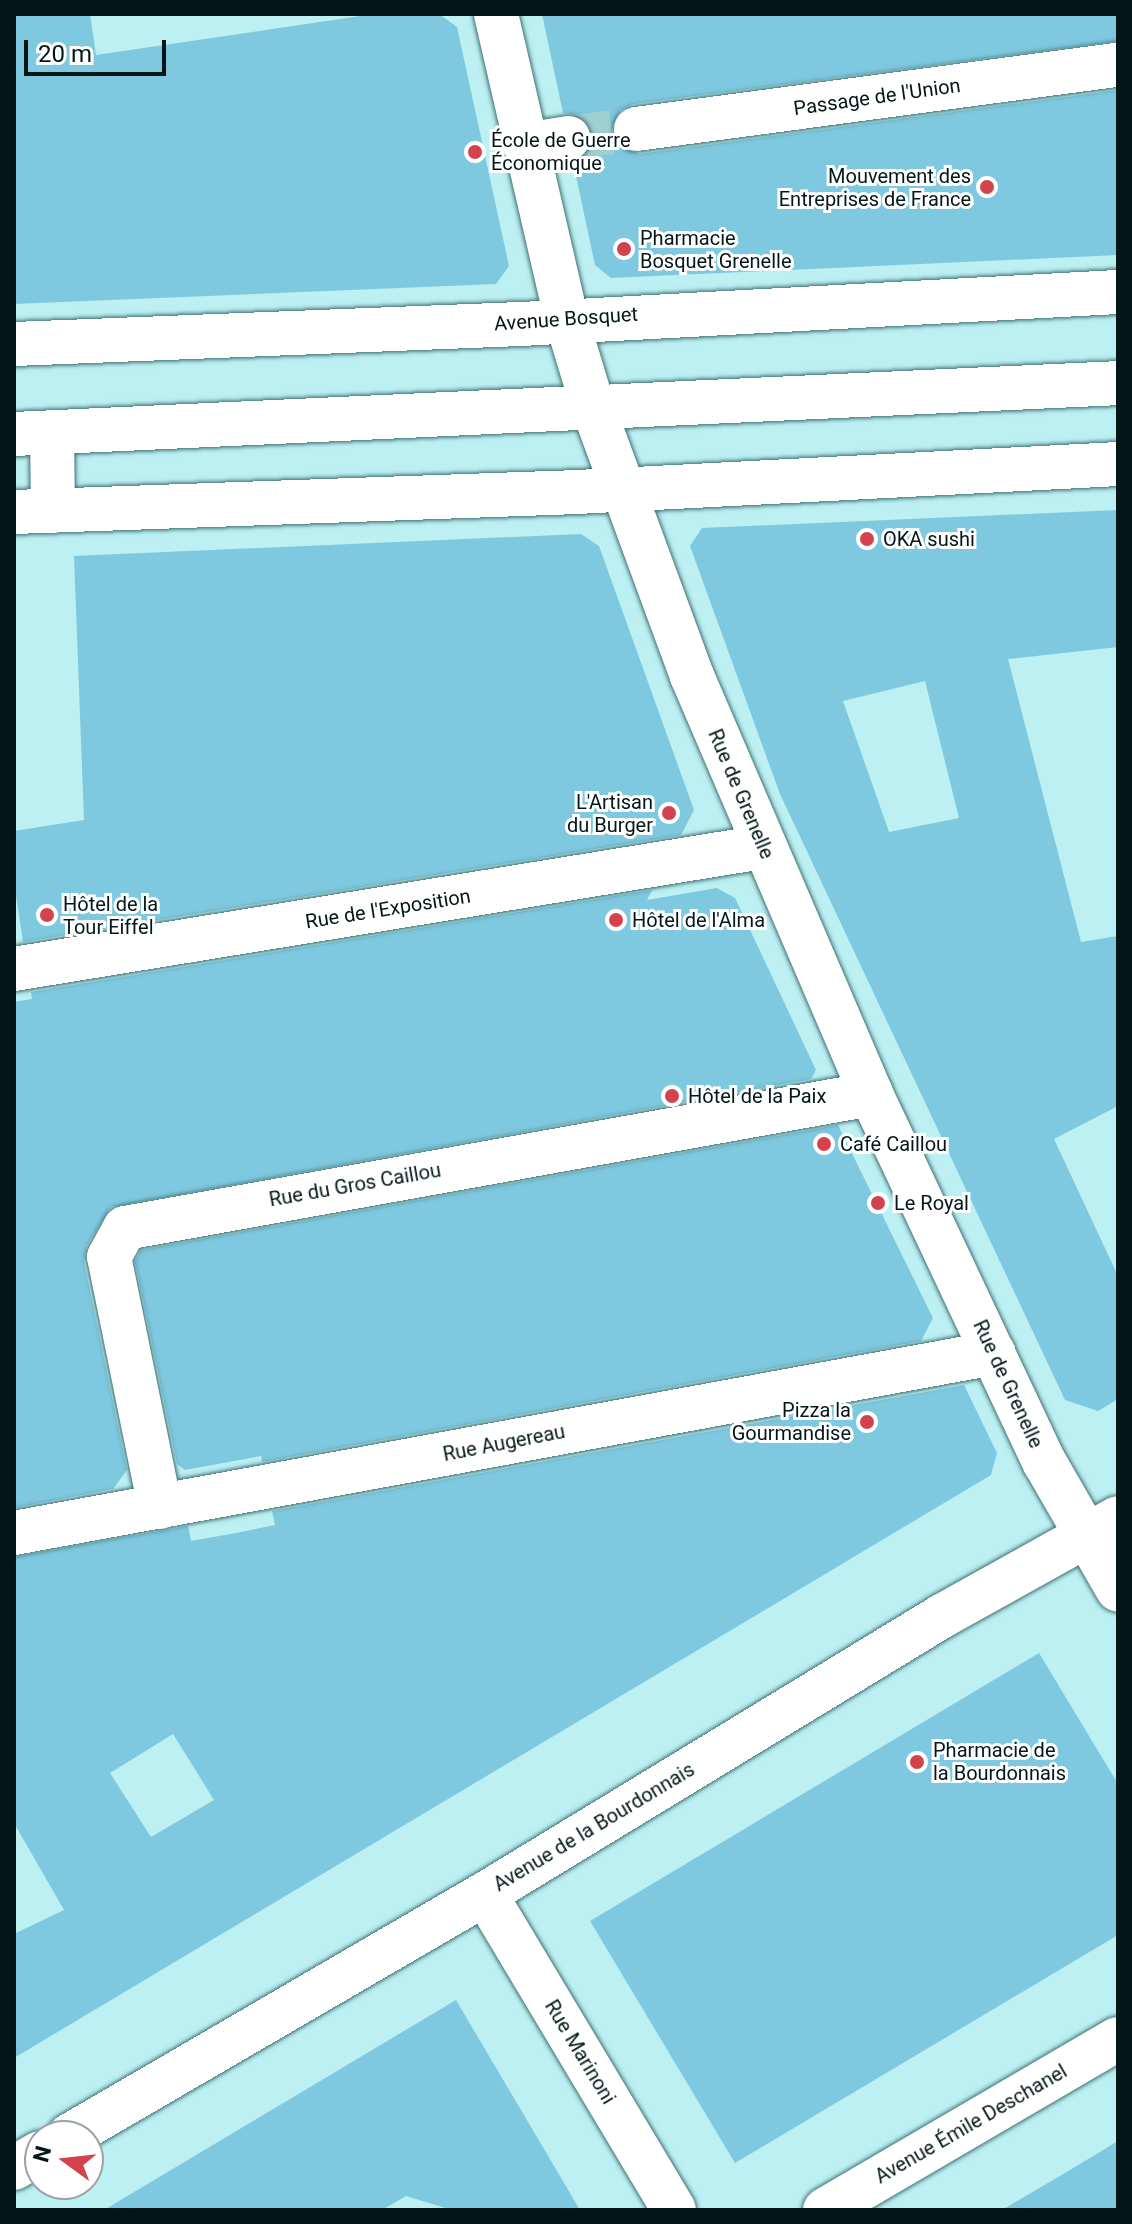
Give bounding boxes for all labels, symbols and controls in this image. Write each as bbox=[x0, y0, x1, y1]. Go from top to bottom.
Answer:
scale bar bbox=[28, 24, 170, 74]
text: 20 m bbox=[38, 40, 92, 68]
street label: Passage de l'Union bbox=[792, 73, 962, 121]
place label: École de Guerre Économique bbox=[491, 128, 631, 175]
marker: École de Guerre Économique bbox=[466, 143, 484, 161]
place label: Mouvement des Entreprises de France bbox=[779, 164, 971, 211]
marker: Mouvement des Entreprises de France bbox=[978, 178, 996, 196]
place label: Pharmacie Bosquet Grenelle bbox=[640, 226, 791, 273]
marker: Pharmacie Bosquet Grenelle bbox=[615, 240, 633, 258]
street label: Avenue Bosquet bbox=[493, 302, 639, 336]
place label: OKA sushi bbox=[883, 527, 975, 551]
marker: OKA sushi bbox=[858, 530, 876, 548]
street label: Rue de Grenelle bbox=[703, 726, 779, 862]
place label: L'Artisan du Burger bbox=[567, 790, 653, 837]
marker: L'Artisan du Burger bbox=[660, 804, 678, 822]
street label: Rue de l'Exposition bbox=[304, 884, 472, 934]
place label: Hôtel de la Tour Eiffel bbox=[63, 892, 158, 939]
marker: Hôtel de la Tour Eiffel bbox=[38, 906, 56, 924]
place label: Hôtel de l'Alma bbox=[632, 908, 765, 932]
marker: Hôtel de l'Alma bbox=[607, 911, 625, 929]
place label: Hôtel de la Paix bbox=[688, 1084, 826, 1108]
marker: Hôtel de la Paix bbox=[663, 1087, 681, 1105]
place label: Café Caillou bbox=[840, 1132, 947, 1156]
marker: Café Caillou bbox=[815, 1135, 833, 1153]
street label: Rue du Gros Caillou bbox=[267, 1158, 443, 1212]
place label: Le Royal bbox=[894, 1191, 969, 1215]
marker: Le Royal bbox=[869, 1194, 887, 1212]
street label: Rue de Grenelle bbox=[968, 1316, 1048, 1452]
place label: Pizza la Gourmandise bbox=[732, 1398, 851, 1445]
marker: Pizza la Gourmandise bbox=[858, 1413, 876, 1431]
street label: Rue Augereau bbox=[441, 1419, 567, 1467]
place label: Pharmacie de la Bourdonnais bbox=[933, 1738, 1066, 1785]
marker: Pharmacie de la Bourdonnais bbox=[908, 1753, 926, 1771]
street label: Avenue de la Bourdonnais bbox=[489, 1757, 699, 1897]
street label: Rue Marinoni bbox=[540, 1996, 620, 2108]
street label: Avenue Émile Deschanel bbox=[871, 2059, 1071, 2189]
north arrow bbox=[24, 2120, 104, 2200]
text: N bbox=[28, 2143, 56, 2165]

